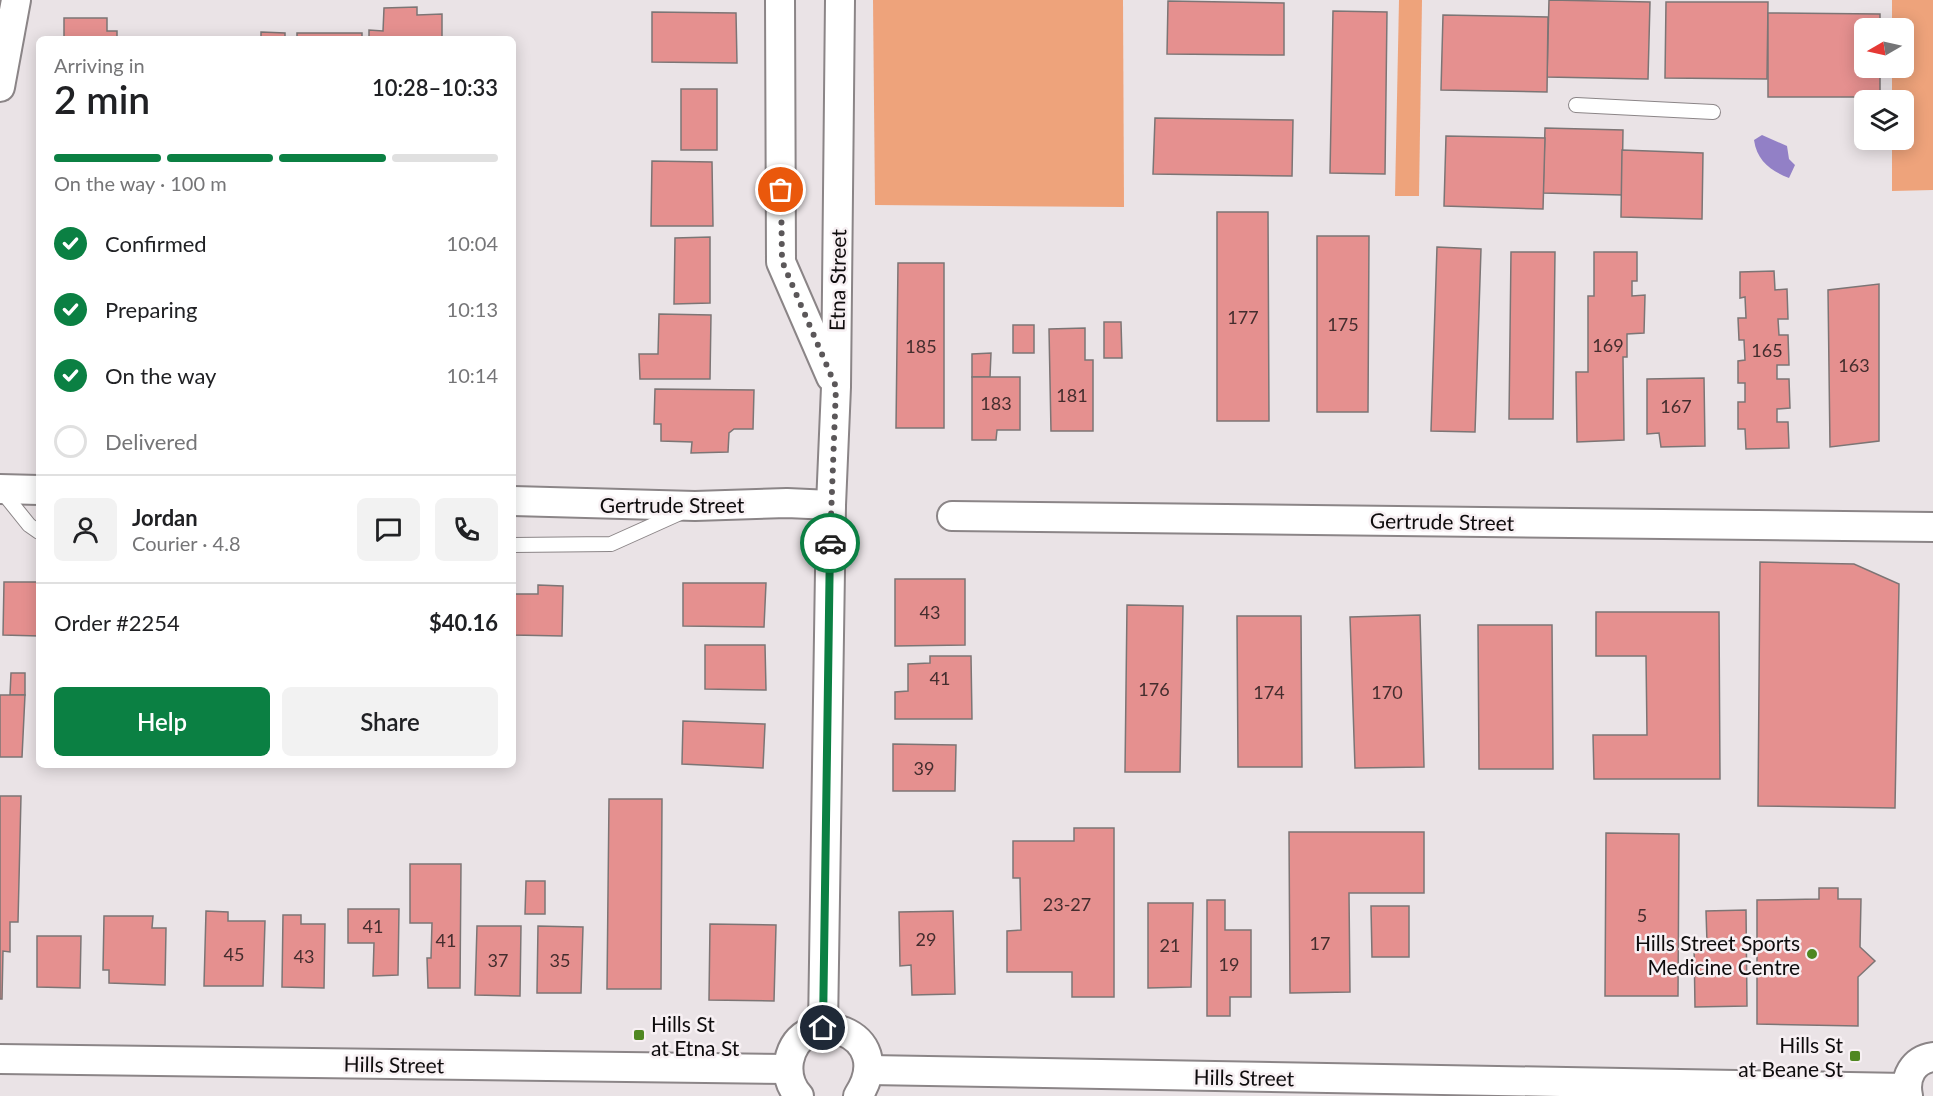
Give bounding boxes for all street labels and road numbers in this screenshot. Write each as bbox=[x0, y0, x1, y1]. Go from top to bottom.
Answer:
street label: Etna Street bbox=[824, 228, 850, 331]
street label: Gertrude Street bbox=[600, 492, 745, 517]
street label: Gertrude Street bbox=[1370, 507, 1515, 535]
street label: Hills Street bbox=[343, 1051, 445, 1077]
street label: Hills Street bbox=[1193, 1064, 1295, 1090]

